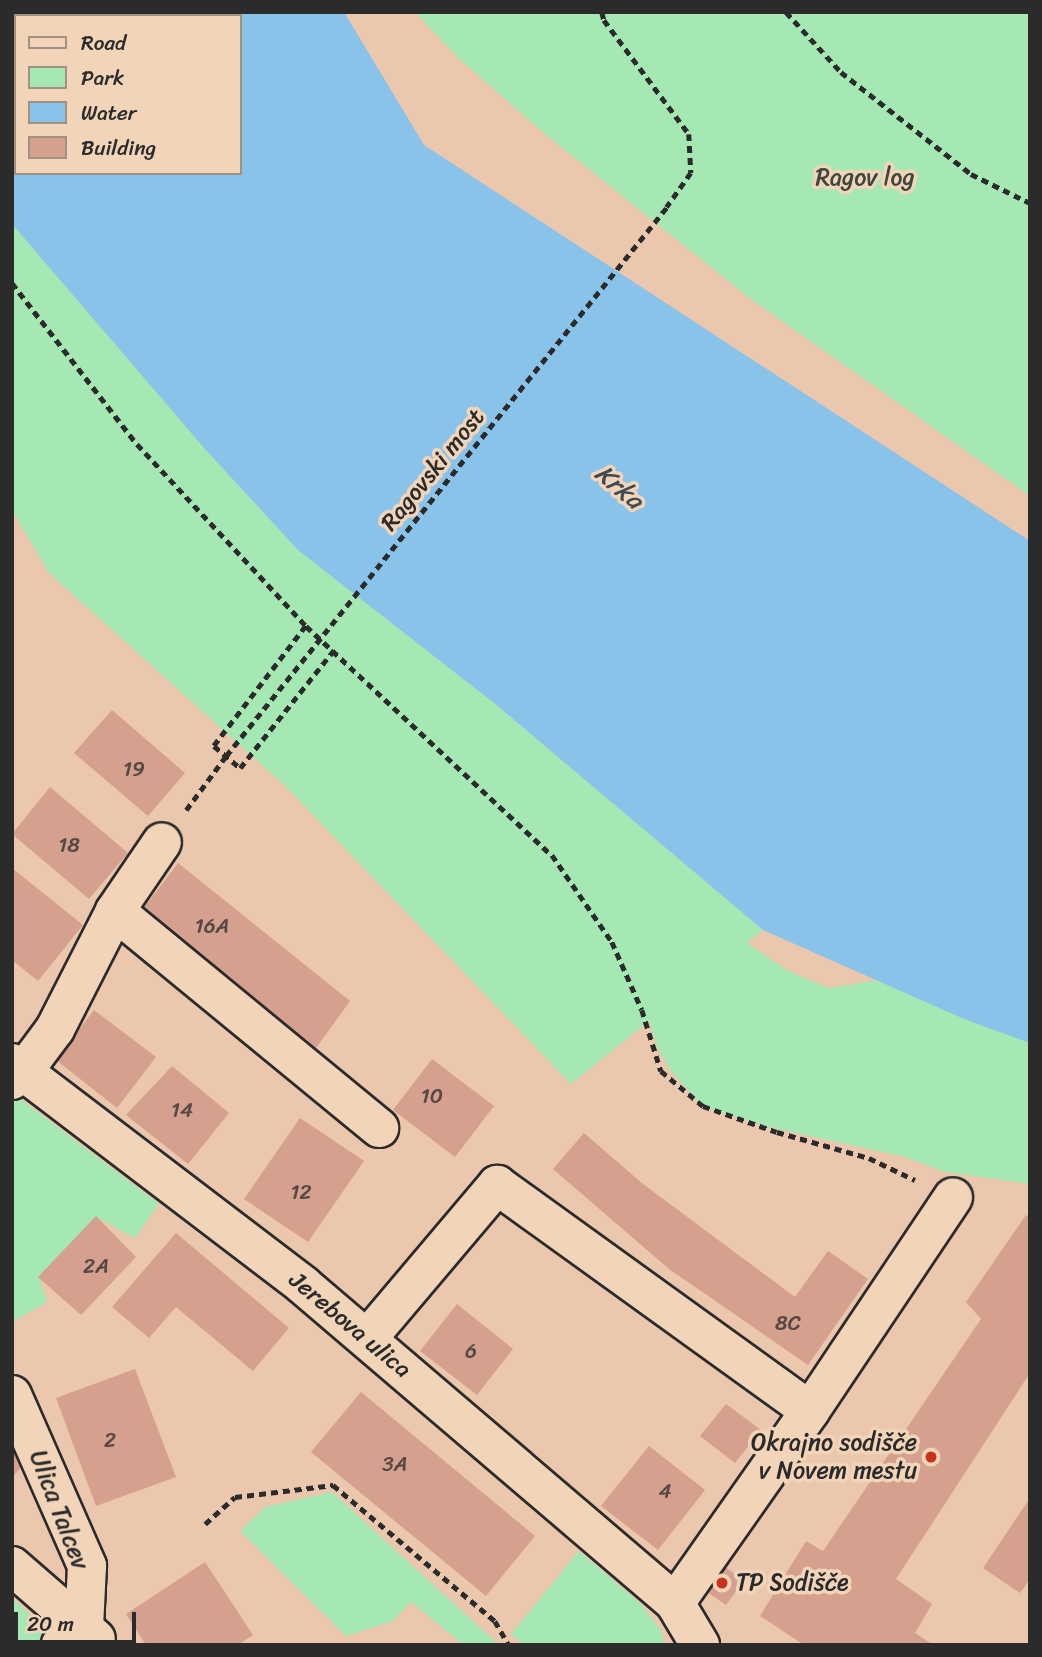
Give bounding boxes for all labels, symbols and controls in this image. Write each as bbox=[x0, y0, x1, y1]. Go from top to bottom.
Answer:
legend bbox=[14, 14, 242, 175]
text: Road bbox=[81, 24, 126, 62]
text: Park bbox=[81, 59, 124, 97]
text: Water bbox=[81, 94, 136, 132]
text: Building bbox=[81, 129, 156, 167]
park label: Ragov log bbox=[815, 164, 915, 192]
street label: Ragovski most bbox=[375, 403, 491, 537]
water label: Krka bbox=[589, 458, 649, 516]
house number: 19 bbox=[123, 756, 145, 782]
house number: 18 bbox=[58, 832, 80, 858]
house number: 16A bbox=[195, 913, 229, 939]
house number: 10 bbox=[421, 1083, 443, 1109]
house number: 14 bbox=[171, 1097, 193, 1123]
house number: 12 bbox=[290, 1179, 312, 1205]
house number: 2A bbox=[83, 1253, 109, 1279]
street label: Jerebova ulica bbox=[283, 1266, 417, 1384]
house number: 8C bbox=[775, 1310, 801, 1336]
house number: 6 bbox=[465, 1338, 477, 1364]
house number: 2 bbox=[104, 1427, 116, 1453]
place label: Okrajno sodišče v Novem mestu bbox=[751, 1429, 917, 1485]
street label: Ulica Talcev bbox=[23, 1446, 95, 1574]
marker: Okrajno sodišče v Novem mestu bbox=[923, 1449, 939, 1465]
house number: 3A bbox=[382, 1451, 408, 1477]
house number: 4 bbox=[658, 1478, 672, 1504]
place label: TP Sodišče bbox=[736, 1569, 851, 1597]
marker: TP Sodišče bbox=[714, 1575, 730, 1591]
scale bar bbox=[18, 1598, 140, 1642]
text: 20 m bbox=[27, 1605, 74, 1643]

